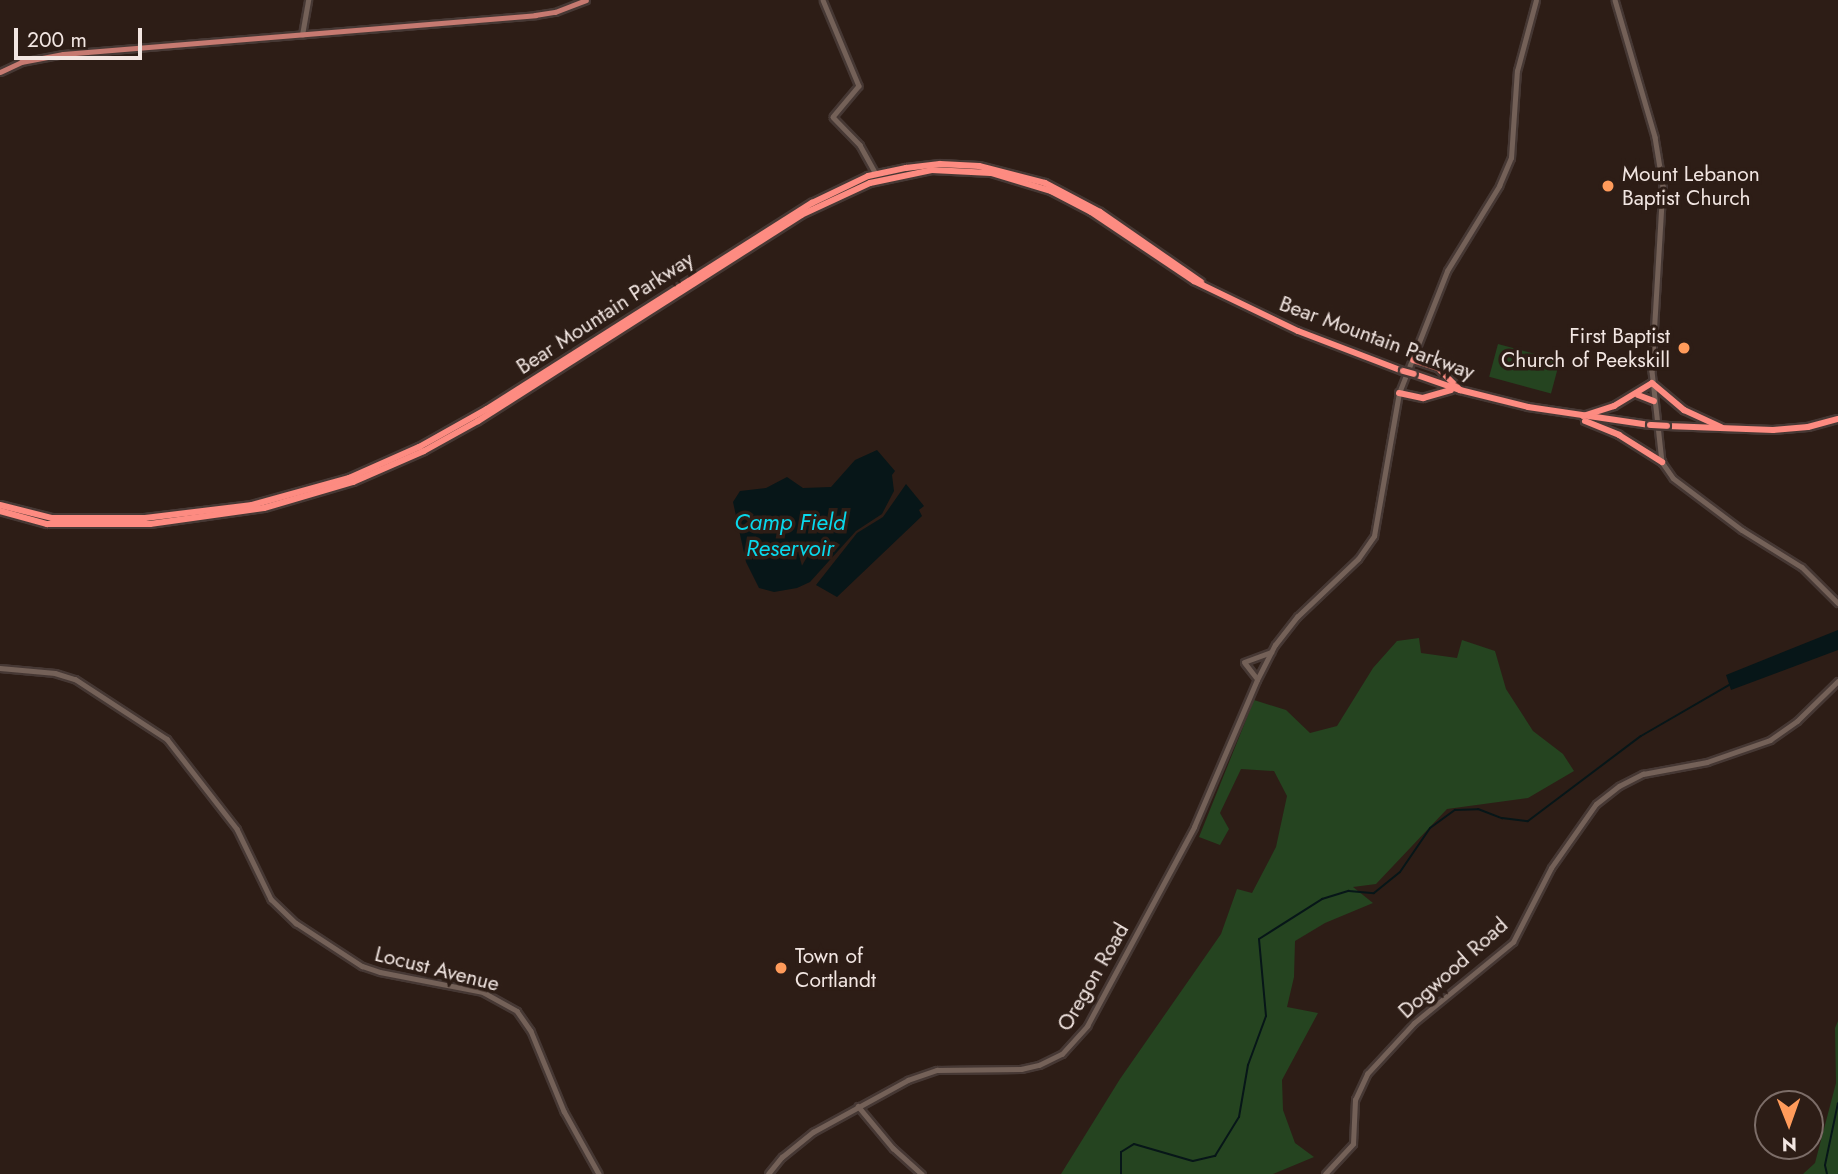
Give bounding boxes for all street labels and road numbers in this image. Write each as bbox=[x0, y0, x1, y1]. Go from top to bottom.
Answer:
street label: Bear Mountain Parkway bbox=[512, 246, 698, 380]
street label: Bear Mountain Parkway bbox=[1276, 291, 1478, 385]
street label: Dogwood Road bbox=[1393, 912, 1513, 1024]
street label: Oregon Road bbox=[1052, 919, 1134, 1035]
street label: Locust Avenue bbox=[372, 941, 502, 997]

